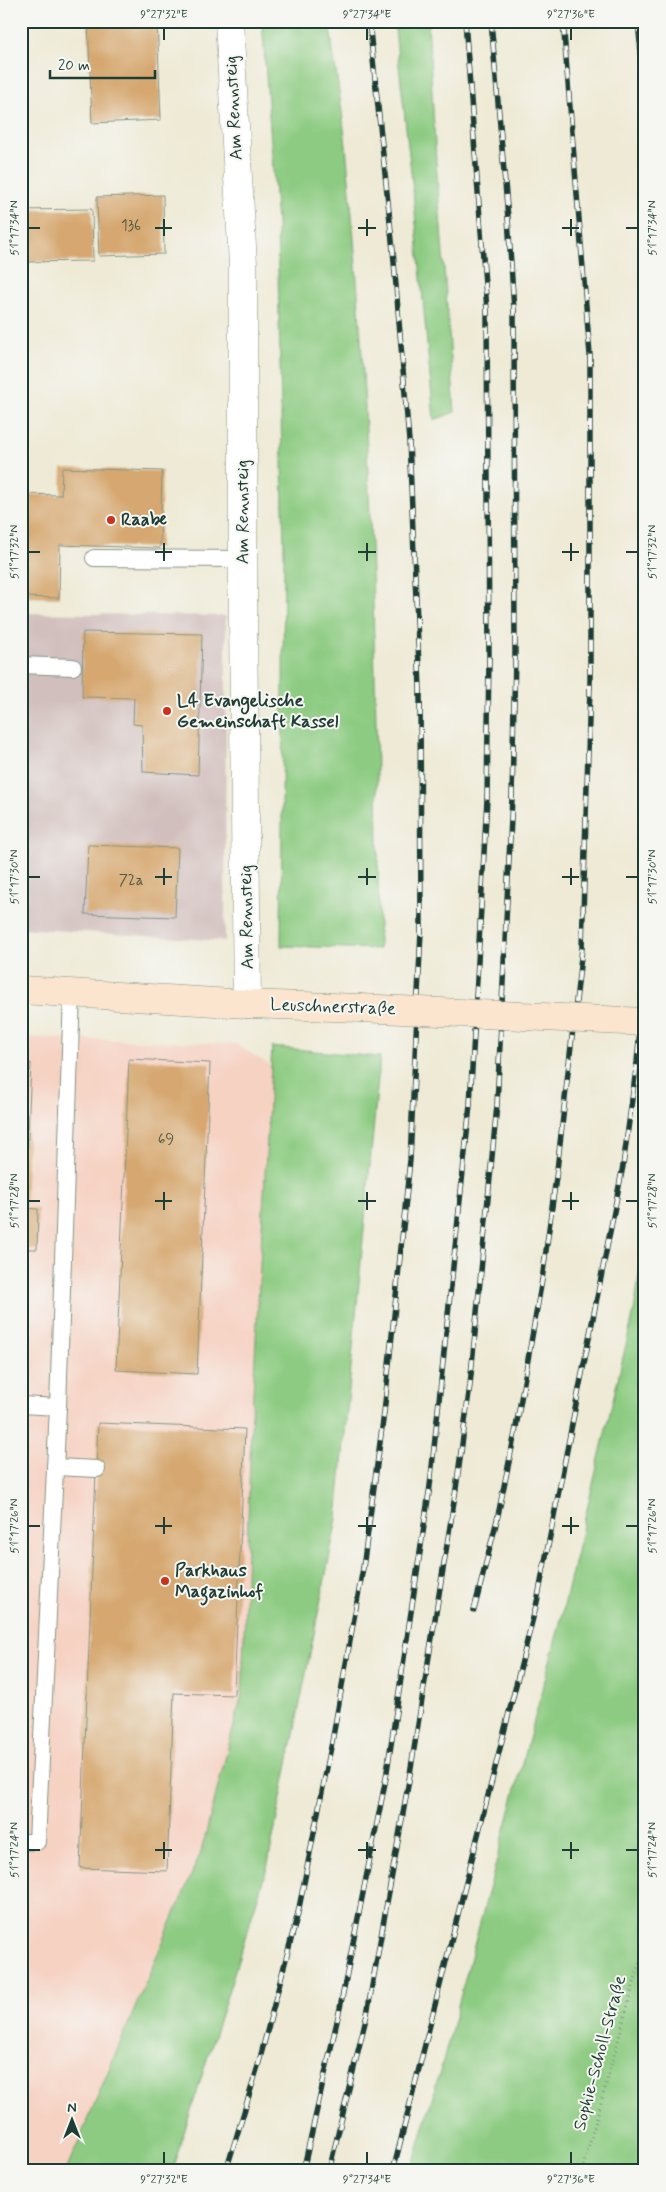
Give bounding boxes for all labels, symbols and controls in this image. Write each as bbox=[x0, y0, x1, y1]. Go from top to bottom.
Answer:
text: 9°27'32"E bbox=[140, 7, 188, 23]
text: 9°27'34"E bbox=[343, 7, 391, 23]
text: 9°27'36"E bbox=[547, 7, 595, 23]
scale bar bbox=[50, 48, 155, 80]
street label: Am Rennsteig bbox=[219, 55, 249, 161]
text: 20 m bbox=[58, 56, 90, 76]
text: 51°17'34"N bbox=[7, 200, 23, 256]
text: 51°17'34"N bbox=[645, 200, 661, 256]
house number: 136 bbox=[121, 216, 141, 236]
street label: Am Rennsteig bbox=[231, 460, 255, 564]
place label: Raabe bbox=[121, 508, 168, 532]
marker: Raabe bbox=[105, 514, 117, 526]
text: 51°17'32"N bbox=[7, 525, 23, 579]
text: 51°17'32"N bbox=[645, 525, 661, 579]
place label: L4 Evangelische Gemeinschaft Kassel bbox=[177, 689, 339, 734]
marker: L4 Evangelische Gemeinschaft Kassel bbox=[161, 705, 173, 717]
text: 51°17'30"N bbox=[7, 849, 23, 905]
text: 51°17'30"N bbox=[645, 849, 661, 905]
street label: Am Rennsteig bbox=[234, 865, 260, 969]
house number: 72a bbox=[119, 871, 144, 891]
street label: Leuschnerstraße bbox=[270, 993, 396, 1021]
house number: 69 bbox=[158, 1130, 174, 1150]
text: 51°17'28"N bbox=[7, 1173, 23, 1229]
text: 51°17'28"N bbox=[645, 1173, 661, 1229]
text: 51°17'26"N bbox=[7, 1498, 23, 1554]
text: 51°17'26"N bbox=[645, 1498, 661, 1554]
place label: Parkhaus Magazinhof bbox=[175, 1559, 263, 1606]
marker: Parkhaus Magazinhof bbox=[159, 1575, 171, 1587]
text: 51°17'24"N bbox=[7, 1822, 23, 1878]
text: 51°17'24"N bbox=[645, 1822, 661, 1878]
street label: Sophie-Scholl-Straße bbox=[568, 1973, 632, 2133]
north arrow bbox=[48, 2094, 98, 2144]
text: N bbox=[67, 2099, 77, 2117]
text: 9°27'32"E bbox=[140, 2172, 188, 2188]
text: 9°27'34"E bbox=[343, 2172, 391, 2188]
text: 9°27'36"E bbox=[547, 2172, 595, 2188]

